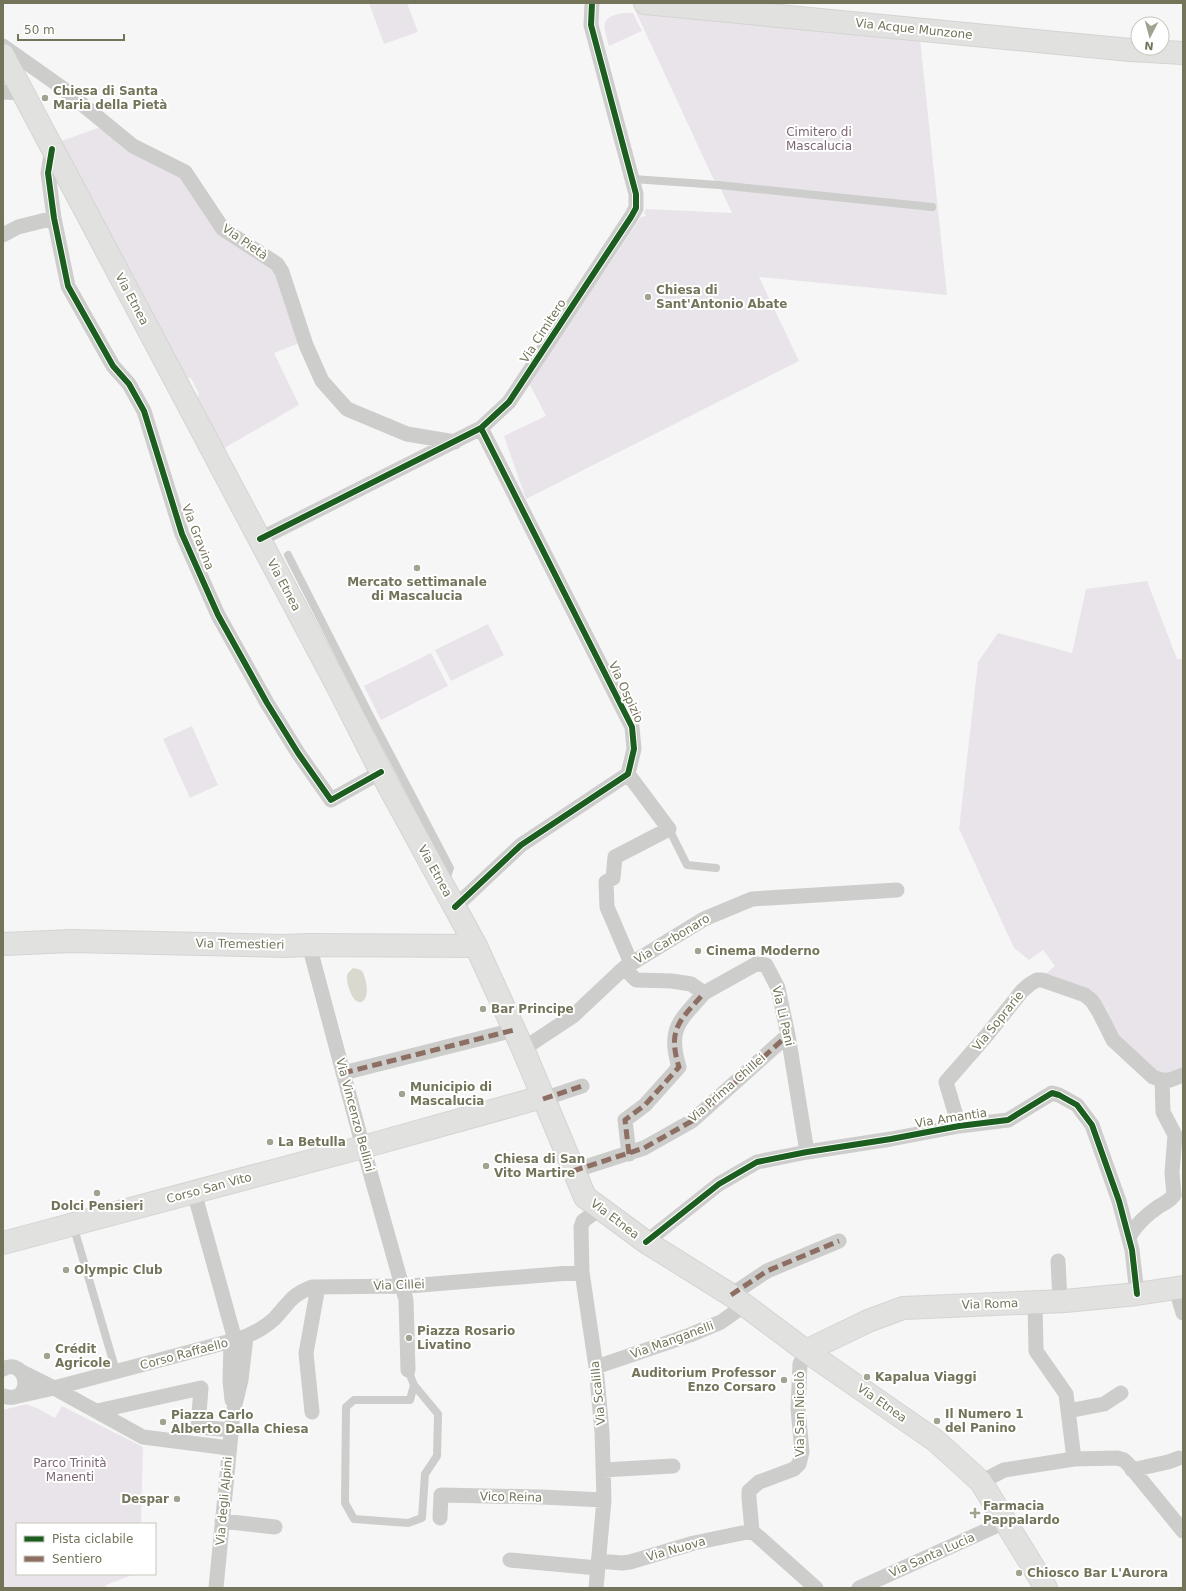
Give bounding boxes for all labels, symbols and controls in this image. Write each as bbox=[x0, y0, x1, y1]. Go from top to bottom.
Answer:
scale bar bbox=[18, 16, 124, 42]
street label: Via Acque Munzone bbox=[855, 16, 973, 42]
north arrow bbox=[1130, 16, 1170, 56]
text: 50 m bbox=[24, 23, 55, 37]
text: N bbox=[1144, 39, 1154, 52]
place label: Chiesa di Santa Maria della Pietà bbox=[53, 84, 167, 112]
marker: Chiesa di Santa Maria della Pietà bbox=[40, 93, 50, 103]
park label: Cimitero di Mascalucia bbox=[786, 125, 852, 153]
street label: Via Pietà bbox=[220, 221, 270, 263]
street label: Via Etnea bbox=[112, 271, 152, 327]
place label: Chiesa di Sant'Antonio Abate bbox=[656, 283, 787, 311]
marker: Chiesa di Sant'Antonio Abate bbox=[643, 292, 653, 302]
street label: Via Cimitero bbox=[517, 296, 569, 366]
street label: Via Gravina bbox=[179, 502, 217, 572]
street label: Via Etnea bbox=[264, 557, 304, 613]
marker: Mercato settimanale di Mascalucia bbox=[412, 563, 422, 573]
place label: Mercato settimanale di Mascalucia bbox=[347, 575, 487, 603]
street label: Via Ospizio bbox=[606, 659, 646, 725]
street label: Via Etnea bbox=[415, 843, 455, 899]
street label: Via Carbonaro bbox=[632, 911, 712, 967]
street label: Via Tremestieri bbox=[195, 936, 285, 952]
place label: Cinema Moderno bbox=[706, 944, 820, 958]
marker: Cinema Moderno bbox=[693, 946, 703, 956]
street label: Via Li Pani bbox=[769, 985, 797, 1047]
street label: Via Soprarie bbox=[970, 988, 1026, 1054]
place label: Bar Principe bbox=[491, 1002, 574, 1016]
marker: Bar Principe bbox=[478, 1004, 488, 1014]
street label: Via Prima Chillei bbox=[686, 1051, 768, 1125]
street label: Via Vincenzo Bellini bbox=[333, 1057, 377, 1173]
place label: Municipio di Mascalucia bbox=[410, 1080, 492, 1108]
marker: Municipio di Mascalucia bbox=[397, 1089, 407, 1099]
street label: Via Amantia bbox=[914, 1105, 988, 1131]
place label: La Betulla bbox=[278, 1135, 346, 1149]
marker: La Betulla bbox=[265, 1137, 275, 1147]
place label: Chiesa di San Vito Martire bbox=[494, 1152, 585, 1180]
marker: Chiesa di San Vito Martire bbox=[481, 1161, 491, 1171]
street label: Corso San Vito bbox=[165, 1170, 253, 1206]
marker: Dolci Pensieri bbox=[92, 1188, 102, 1198]
street label: Via Etnea bbox=[588, 1196, 642, 1242]
place label: Dolci Pensieri bbox=[51, 1199, 143, 1213]
place label: Olympic Club bbox=[74, 1263, 163, 1277]
marker: Olympic Club bbox=[61, 1265, 71, 1275]
street label: Via Cillei bbox=[373, 1277, 425, 1293]
street label: Via Roma bbox=[961, 1296, 1019, 1312]
street label: Via Manganelli bbox=[628, 1318, 716, 1362]
place label: Piazza Rosario Livatino bbox=[417, 1324, 515, 1352]
marker: Piazza Rosario Livatino bbox=[404, 1333, 414, 1343]
street label: Corso Raffaello bbox=[138, 1336, 230, 1372]
place label: Crédit Agricole bbox=[55, 1342, 111, 1370]
marker: Crédit Agricole bbox=[42, 1351, 52, 1361]
street label: Via Scalilla bbox=[588, 1360, 608, 1426]
place label: Auditorium Professor Enzo Corsaro bbox=[631, 1366, 776, 1394]
place label: Kapalua Viaggi bbox=[875, 1370, 977, 1384]
street label: Via San Nicolò bbox=[793, 1371, 807, 1457]
marker: Kapalua Viaggi bbox=[862, 1372, 872, 1382]
marker: Auditorium Professor Enzo Corsaro bbox=[779, 1375, 789, 1385]
street label: Via Etnea bbox=[855, 1381, 909, 1425]
place label: Il Numero 1 del Panino bbox=[945, 1407, 1024, 1435]
place label: Piazza Carlo Alberto Dalla Chiesa bbox=[171, 1408, 309, 1436]
marker: Il Numero 1 del Panino bbox=[932, 1416, 942, 1426]
marker: Piazza Carlo Alberto Dalla Chiesa bbox=[158, 1417, 168, 1427]
park label: Parco Trinità Manenti bbox=[33, 1456, 107, 1484]
street label: Via degli Alpini bbox=[213, 1456, 235, 1546]
street label: Vico Reina bbox=[480, 1489, 542, 1505]
place label: Despar bbox=[121, 1492, 169, 1506]
marker: Despar bbox=[172, 1494, 182, 1504]
place label: Farmacia Pappalardo bbox=[983, 1499, 1060, 1527]
marker: Farmacia Pappalardo bbox=[970, 1508, 980, 1518]
legend bbox=[16, 1523, 156, 1575]
street label: Via Santa Lucia bbox=[887, 1530, 977, 1580]
text: Pista ciclabile bbox=[52, 1532, 133, 1546]
street label: Via Nuova bbox=[645, 1534, 707, 1564]
text: Sentiero bbox=[52, 1552, 102, 1566]
place label: Chiosco Bar L'Aurora bbox=[1027, 1566, 1168, 1580]
marker: Chiosco Bar L'Aurora bbox=[1014, 1568, 1024, 1578]

